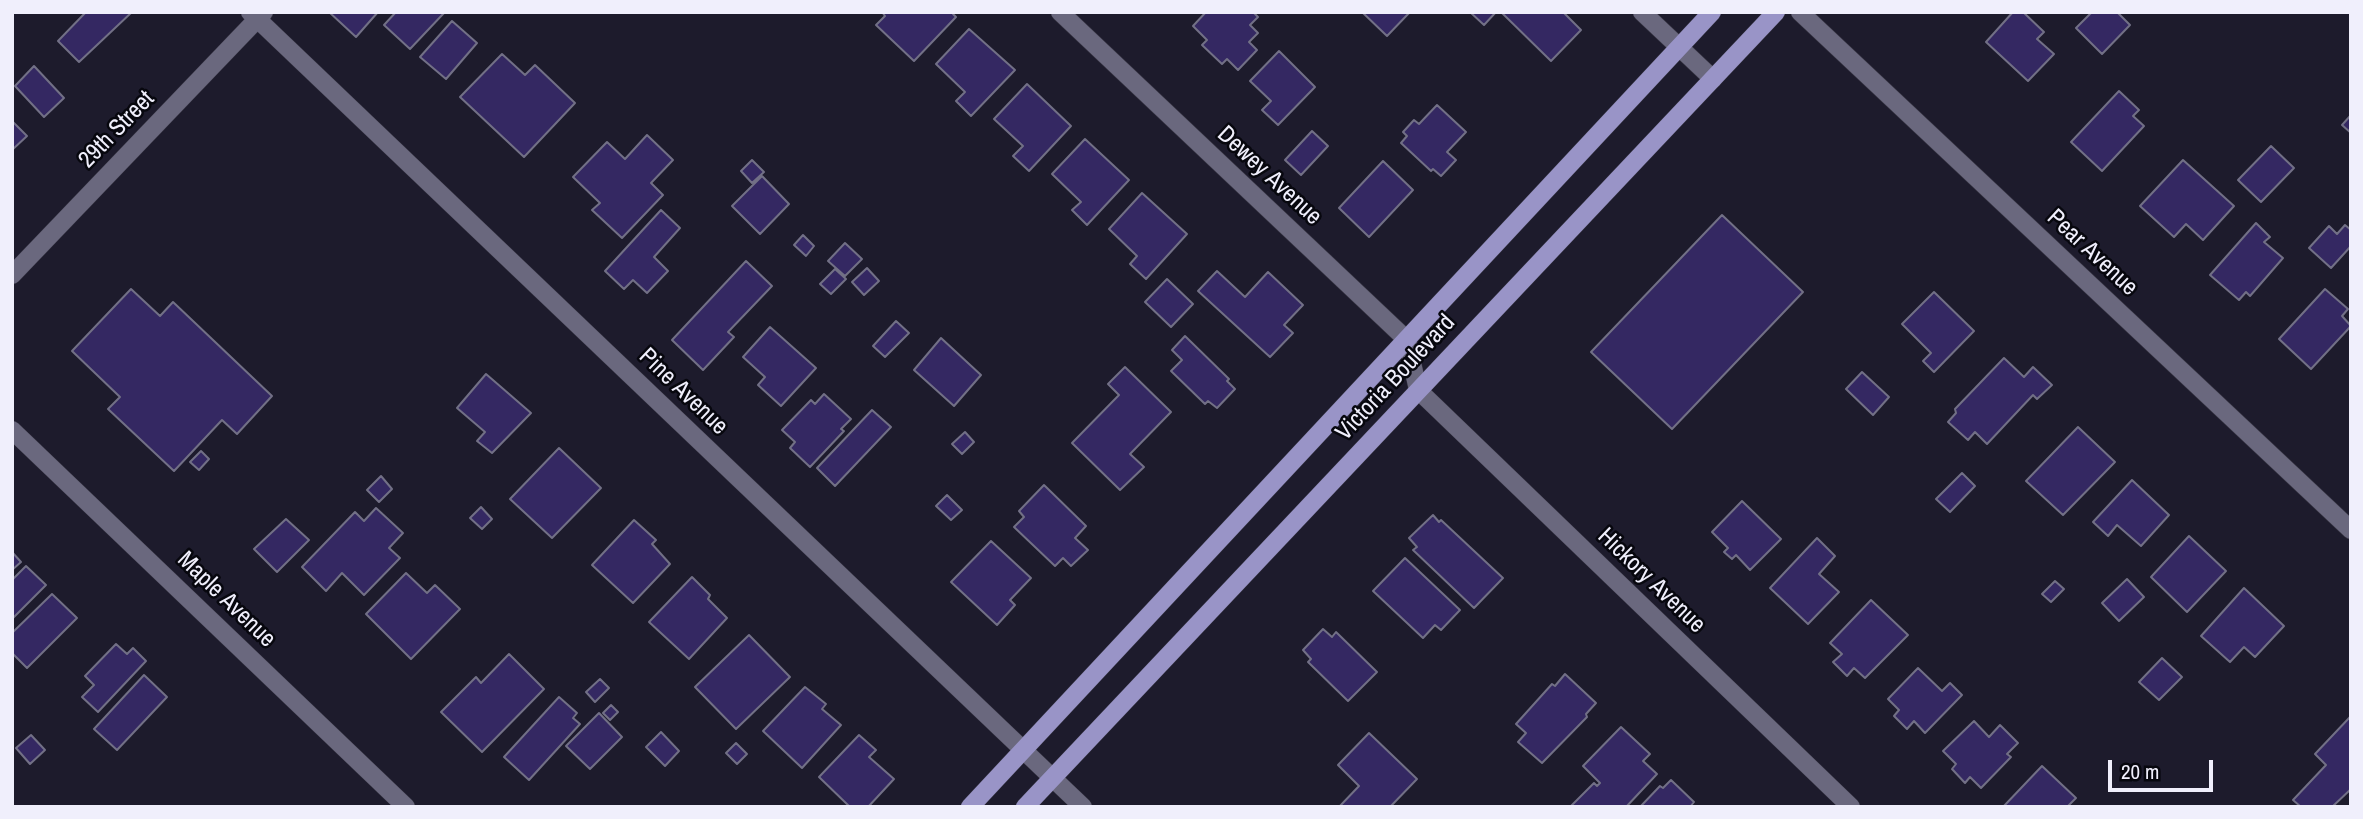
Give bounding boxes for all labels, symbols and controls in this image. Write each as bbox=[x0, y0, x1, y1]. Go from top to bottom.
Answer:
street label: 29th Street bbox=[73, 85, 161, 175]
street label: Dewey Avenue bbox=[1211, 120, 1327, 232]
street label: Pear Avenue bbox=[2041, 204, 2143, 302]
street label: Victoria Boulevard bbox=[1330, 309, 1462, 447]
street label: Pine Avenue bbox=[633, 343, 733, 441]
street label: Hickory Avenue bbox=[1591, 523, 1711, 639]
street label: Maple Avenue bbox=[171, 546, 281, 654]
scale bar bbox=[2111, 746, 2216, 790]
text: 20 m bbox=[2121, 757, 2159, 786]

